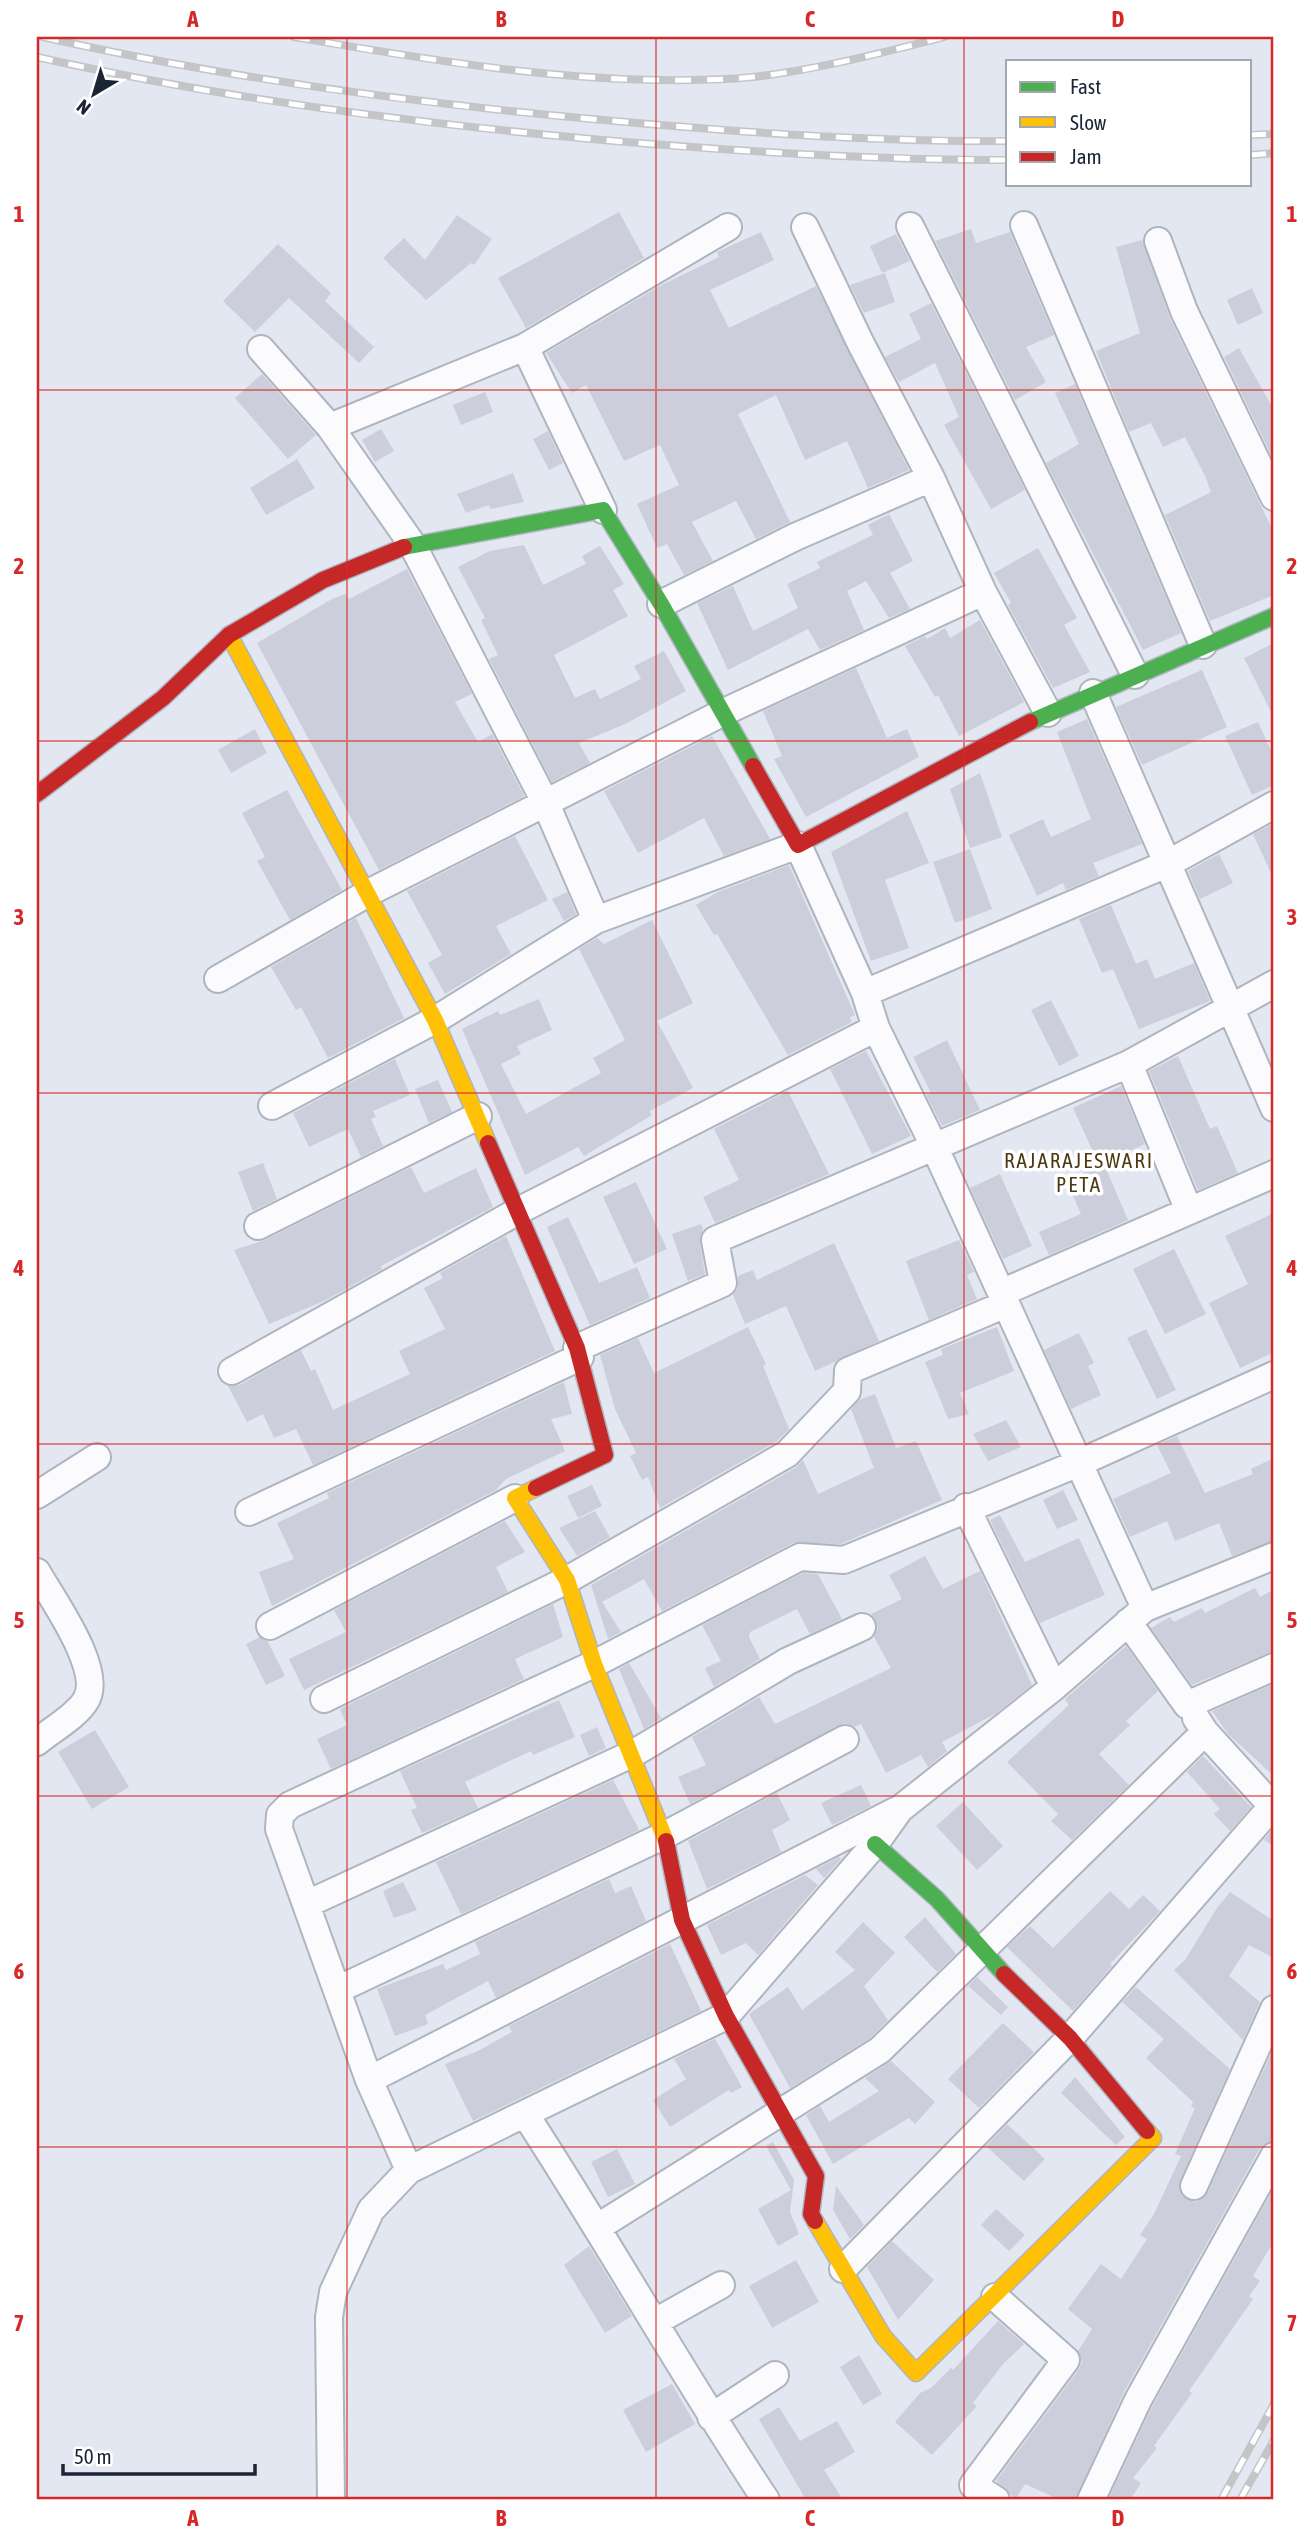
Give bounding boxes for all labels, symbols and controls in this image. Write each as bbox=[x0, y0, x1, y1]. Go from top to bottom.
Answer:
text: A bbox=[186, 6, 199, 32]
text: B bbox=[496, 6, 507, 32]
text: C bbox=[805, 6, 816, 32]
text: D bbox=[1112, 6, 1125, 32]
north arrow bbox=[60, 60, 130, 130]
legend bbox=[1006, 60, 1252, 186]
text: Fast bbox=[1070, 74, 1101, 98]
text: N bbox=[72, 95, 95, 120]
text: Slow bbox=[1070, 110, 1107, 134]
text: Jam bbox=[1070, 144, 1102, 168]
text: 1 bbox=[14, 201, 25, 227]
text: 1 bbox=[1287, 201, 1298, 227]
text: 2 bbox=[14, 553, 24, 579]
text: 2 bbox=[1287, 553, 1297, 579]
text: 3 bbox=[14, 904, 24, 930]
text: 3 bbox=[1287, 904, 1297, 930]
district label: RAJARAJESWARI PETA bbox=[1004, 1148, 1154, 1196]
text: 4 bbox=[13, 1255, 25, 1281]
text: 4 bbox=[1286, 1255, 1298, 1281]
text: 5 bbox=[14, 1607, 25, 1633]
text: 5 bbox=[1287, 1607, 1298, 1633]
text: 6 bbox=[14, 1958, 25, 1984]
text: 6 bbox=[1287, 1958, 1298, 1984]
text: 7 bbox=[14, 2310, 24, 2336]
text: 7 bbox=[1287, 2310, 1297, 2336]
scale bar bbox=[63, 2432, 256, 2476]
text: 50 m bbox=[74, 2444, 112, 2468]
text: A bbox=[186, 2505, 199, 2531]
text: B bbox=[496, 2505, 507, 2531]
text: C bbox=[805, 2505, 816, 2531]
text: D bbox=[1112, 2505, 1125, 2531]

